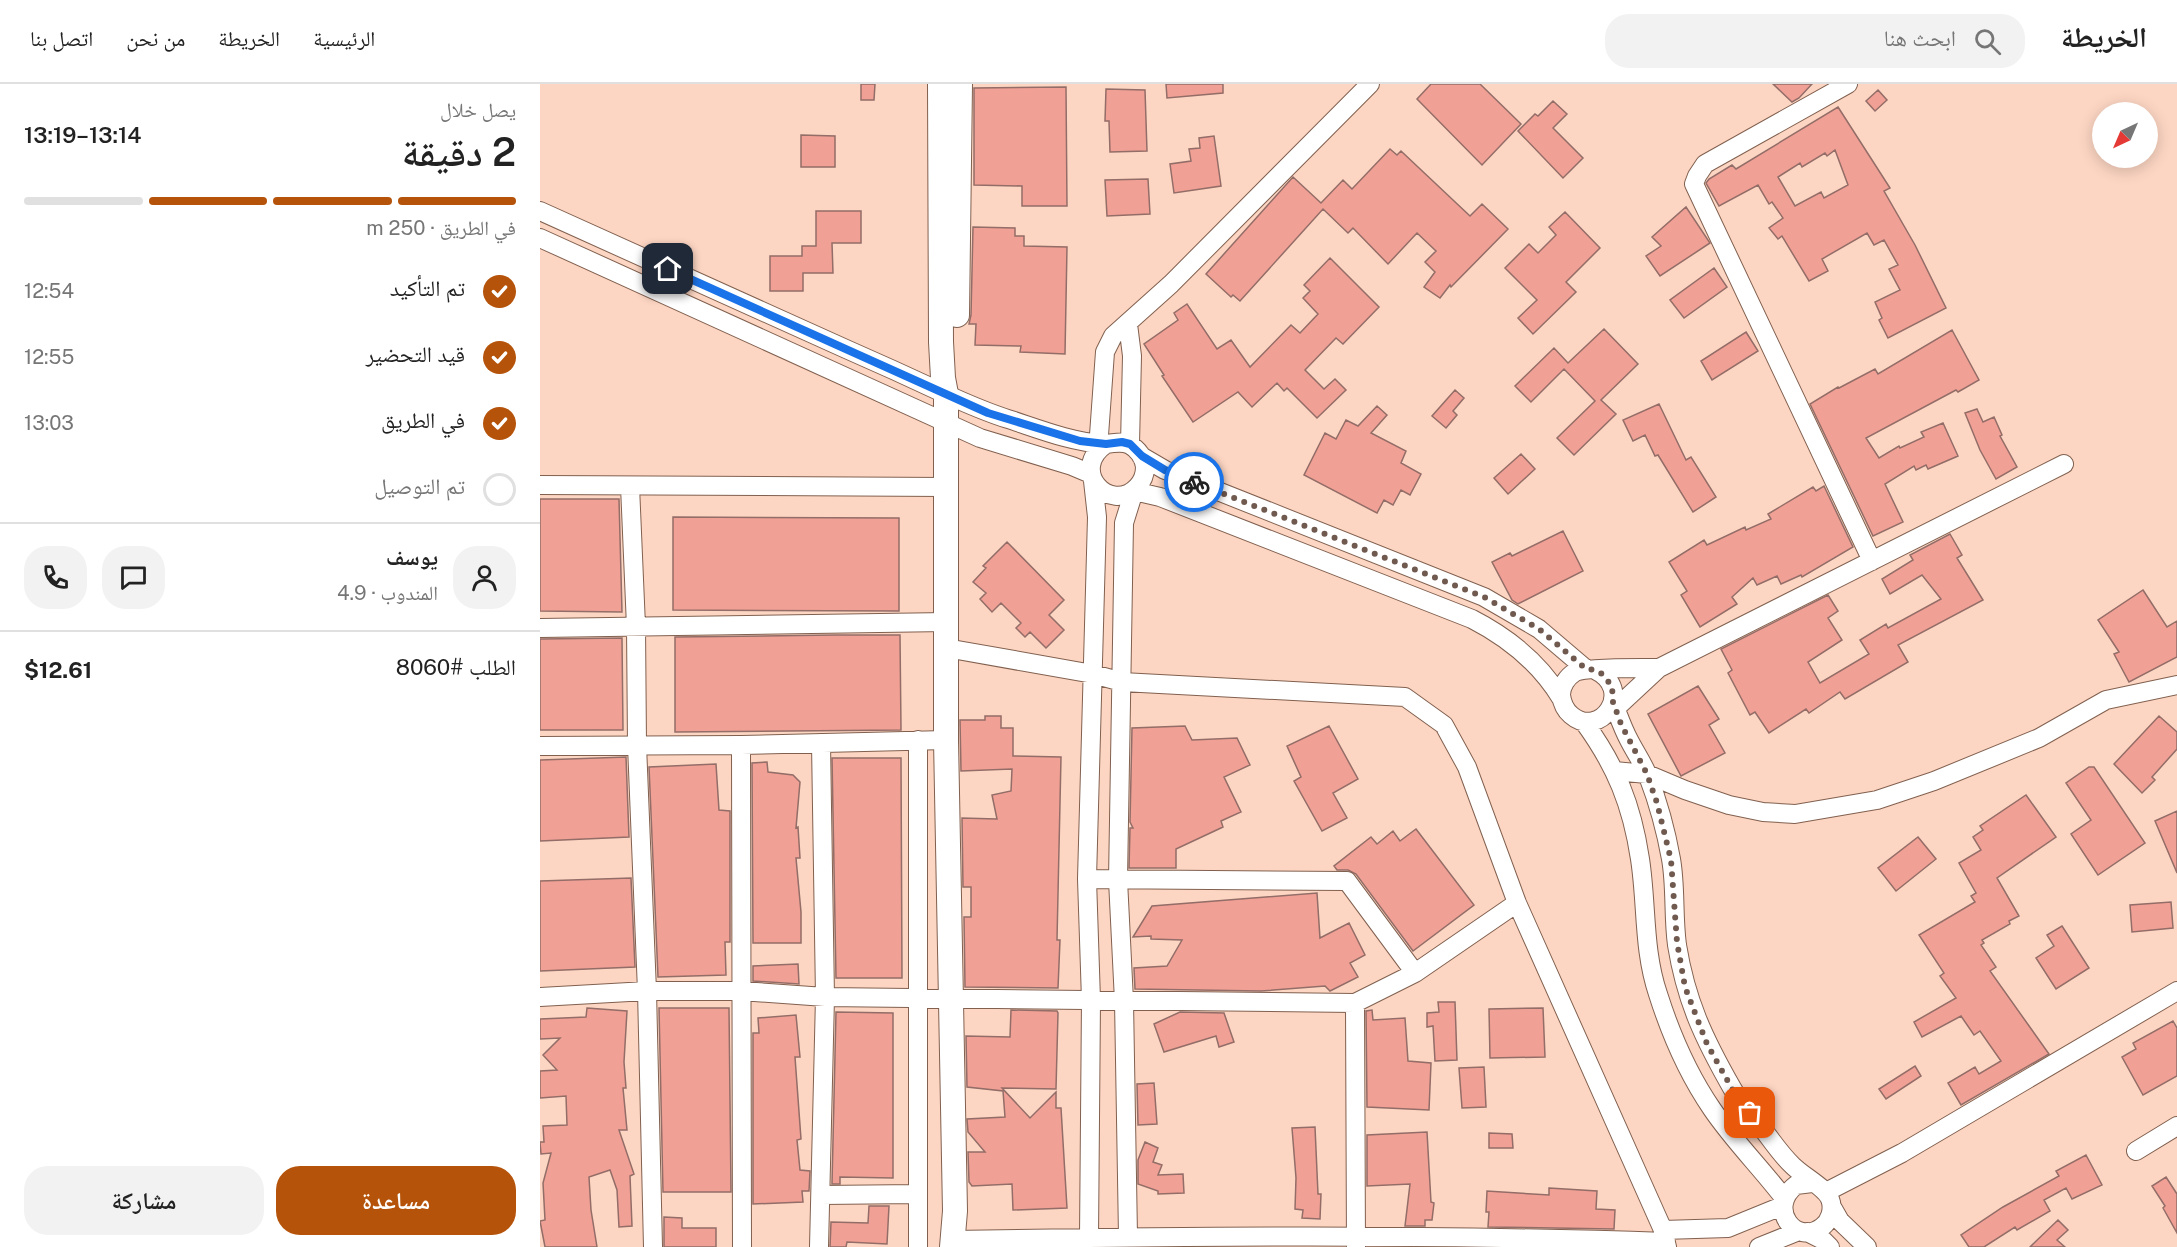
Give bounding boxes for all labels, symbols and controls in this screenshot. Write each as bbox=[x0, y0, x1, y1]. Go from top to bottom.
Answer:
search box bbox=[1605, 14, 2025, 68]
text: الخريطة bbox=[2061, 20, 2147, 53]
text: ابحث هنا bbox=[1884, 25, 1956, 51]
icon: search bbox=[1971, 25, 2004, 58]
text: اتصل بنا bbox=[30, 26, 93, 51]
text: من نحن bbox=[126, 26, 185, 51]
text: الخريطة bbox=[218, 26, 280, 51]
text: الرئيسية bbox=[313, 26, 375, 51]
text: يصل خلال bbox=[440, 98, 516, 122]
north arrow bbox=[2092, 102, 2158, 168]
map controls bbox=[2092, 102, 2158, 168]
text: 13:14–13:19 bbox=[24, 122, 141, 148]
text: 2 دقيقة bbox=[402, 129, 516, 175]
text: في الطريق · 250 m bbox=[366, 216, 516, 240]
pin bbox=[642, 243, 693, 294]
icon: home bbox=[651, 252, 684, 285]
text: تم التأكيد bbox=[390, 275, 465, 301]
icon: check bbox=[483, 275, 516, 308]
text: 12:54 bbox=[24, 279, 74, 303]
text: قيد التحضير bbox=[366, 341, 465, 367]
icon: check bbox=[483, 341, 516, 374]
text: 12:55 bbox=[24, 345, 74, 369]
text: في الطريق bbox=[381, 407, 465, 433]
icon: check bbox=[483, 407, 516, 440]
text: 13:03 bbox=[24, 411, 74, 435]
courier bbox=[1164, 452, 1224, 512]
icon: bike bbox=[1178, 466, 1211, 499]
text: تم التوصيل bbox=[374, 473, 465, 499]
text: يوسف bbox=[386, 544, 438, 570]
button: phone bbox=[24, 546, 87, 609]
button: chat bbox=[102, 546, 165, 609]
button: person bbox=[453, 546, 516, 609]
text: المندوب · 4.9 bbox=[337, 581, 438, 605]
text: الطلب #8060 bbox=[396, 654, 516, 680]
text: $12.61 bbox=[24, 657, 92, 683]
pin bbox=[1724, 1087, 1775, 1138]
icon: bag bbox=[1733, 1096, 1766, 1129]
button: مشاركة bbox=[24, 1166, 264, 1235]
button: مساعدة bbox=[276, 1166, 516, 1235]

